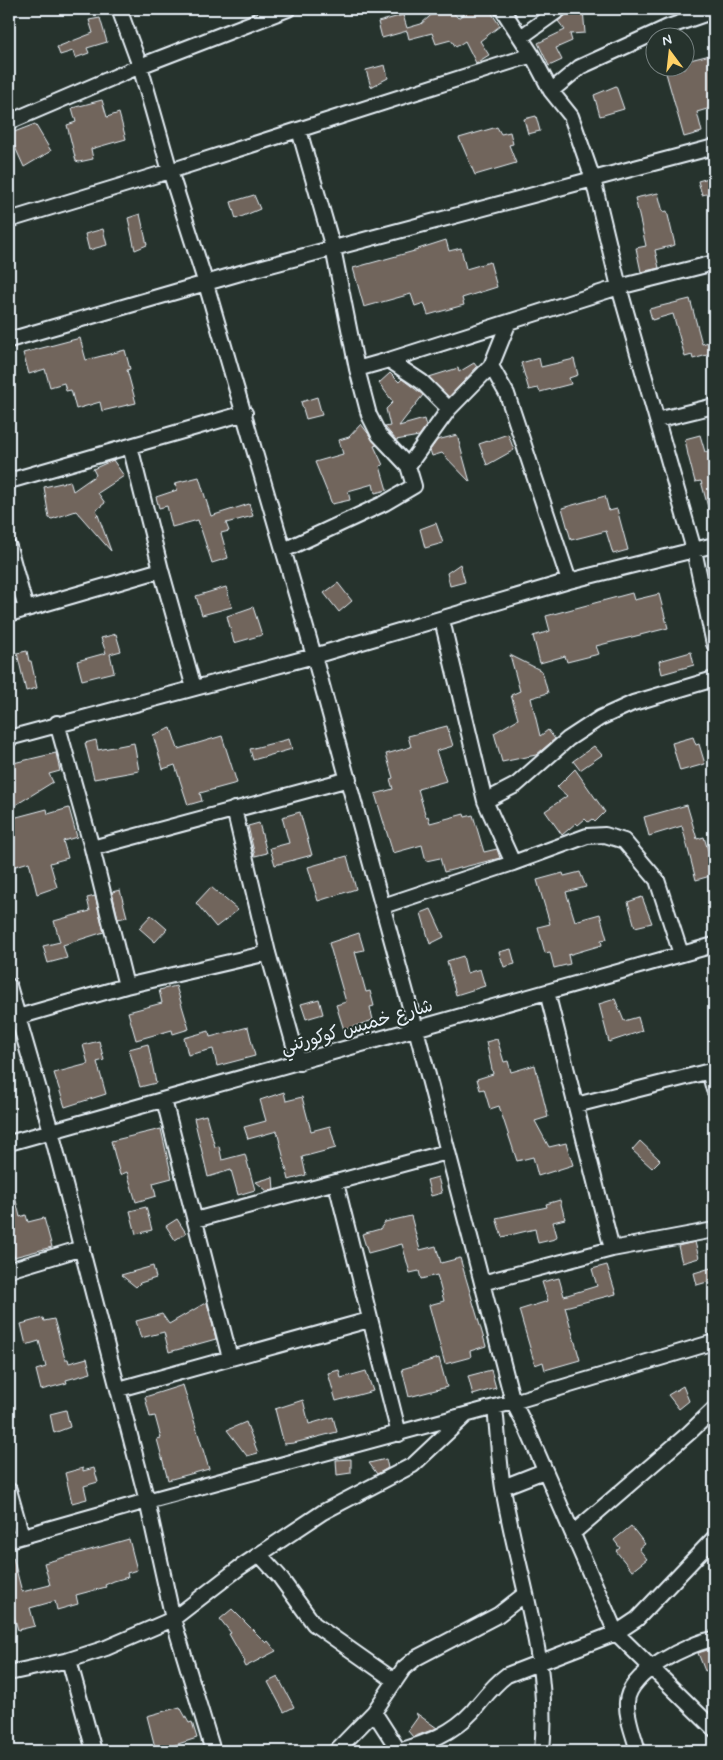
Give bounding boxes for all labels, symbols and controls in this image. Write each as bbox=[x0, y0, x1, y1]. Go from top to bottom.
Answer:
north arrow bbox=[646, 28, 696, 78]
text: N bbox=[660, 31, 674, 50]
street label: شارع خميس كوكورتني bbox=[278, 994, 437, 1063]

